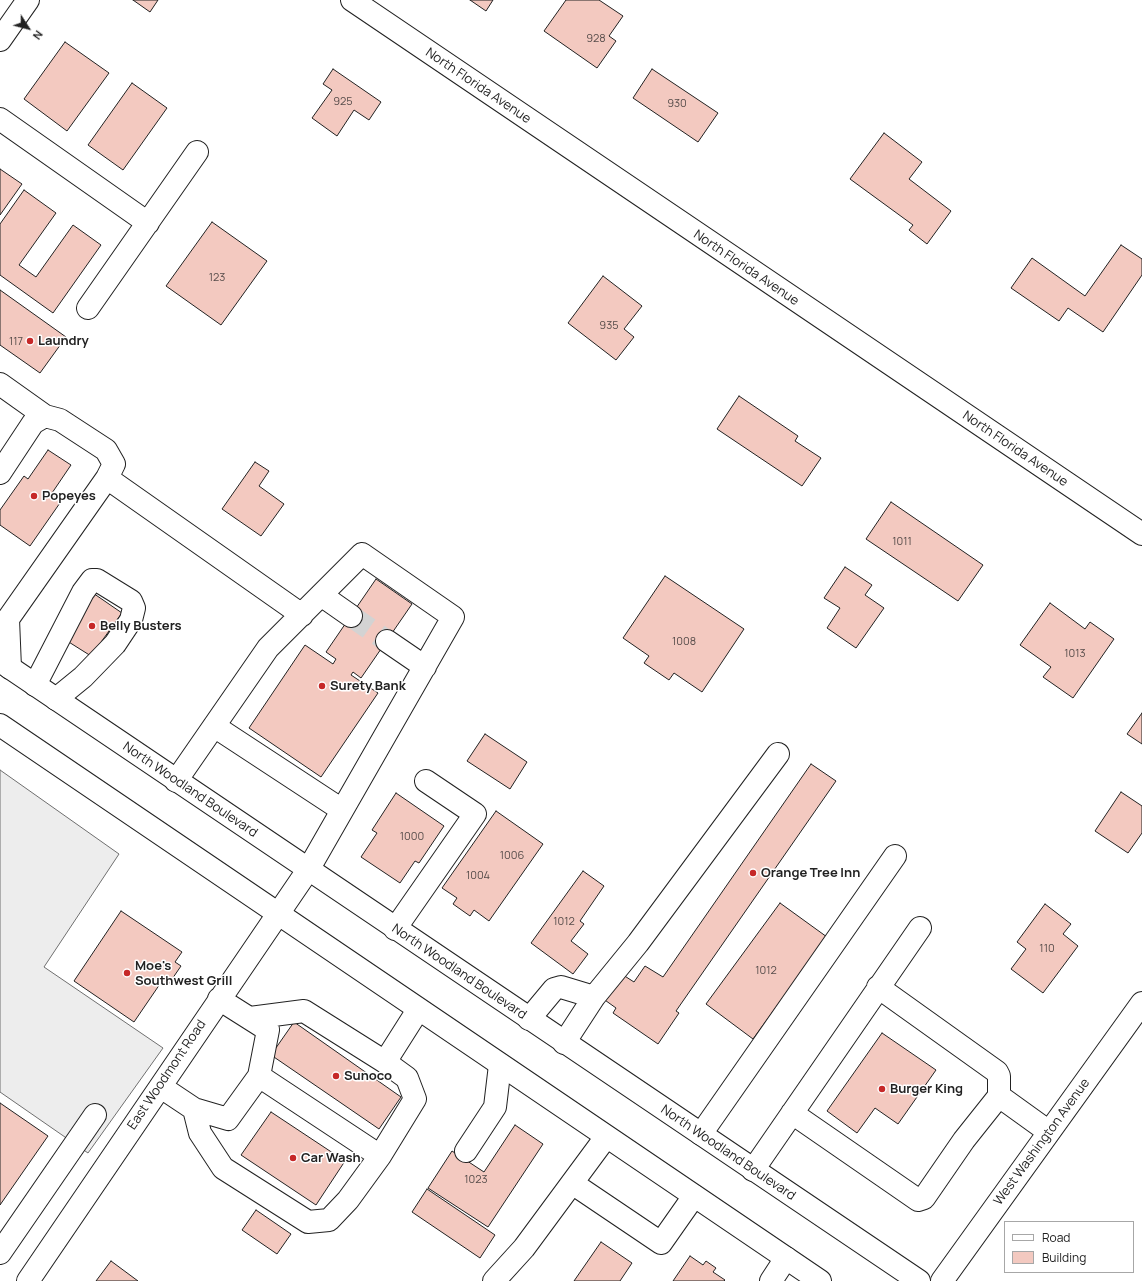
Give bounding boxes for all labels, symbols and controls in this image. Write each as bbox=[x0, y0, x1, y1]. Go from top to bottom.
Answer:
north arrow bbox=[8, 8, 48, 48]
text: N bbox=[30, 28, 47, 43]
house number: 928 bbox=[586, 32, 606, 46]
street label: North Florida Avenue bbox=[422, 45, 534, 127]
house number: 925 bbox=[333, 95, 353, 109]
house number: 930 bbox=[667, 97, 687, 111]
street label: North Florida Avenue bbox=[690, 227, 802, 309]
house number: 123 bbox=[209, 271, 225, 285]
house number: 935 bbox=[599, 319, 619, 333]
place label: Laundry bbox=[38, 333, 89, 349]
house number: 117 bbox=[9, 335, 23, 349]
marker: Laundry bbox=[25, 336, 35, 346]
street label: North Florida Avenue bbox=[959, 408, 1071, 490]
place label: Popeyes bbox=[42, 488, 96, 504]
marker: Popeyes bbox=[29, 491, 39, 501]
house number: 1011 bbox=[892, 535, 912, 549]
place label: Belly Busters bbox=[100, 618, 182, 634]
marker: Belly Busters bbox=[87, 621, 97, 631]
house number: 1008 bbox=[672, 635, 696, 649]
house number: 1013 bbox=[1064, 647, 1086, 661]
place label: Surety Bank bbox=[330, 678, 406, 694]
marker: Surety Bank bbox=[317, 681, 327, 691]
street label: North Woodland Boulevard bbox=[120, 739, 260, 841]
house number: 1000 bbox=[400, 830, 424, 844]
house number: 1006 bbox=[500, 849, 524, 863]
place label: Orange Tree Inn bbox=[761, 865, 860, 881]
marker: Orange Tree Inn bbox=[748, 868, 758, 878]
house number: 1004 bbox=[466, 869, 490, 883]
house number: 1012 bbox=[553, 915, 575, 929]
street label: North Woodland Boulevard bbox=[389, 921, 529, 1023]
house number: 110 bbox=[1039, 942, 1055, 956]
place label: Moe's Southwest Grill bbox=[135, 958, 232, 989]
house number: 1012 bbox=[755, 964, 777, 978]
marker: Moe's Southwest Grill bbox=[122, 968, 132, 978]
street label: East Woodmont Road bbox=[125, 1017, 209, 1133]
place label: Sunoco bbox=[344, 1068, 392, 1084]
marker: Sunoco bbox=[331, 1071, 341, 1081]
street label: West Washington Avenue bbox=[991, 1076, 1093, 1208]
place label: Burger King bbox=[890, 1081, 963, 1097]
marker: Burger King bbox=[877, 1084, 887, 1094]
street label: North Woodland Boulevard bbox=[658, 1102, 798, 1204]
place label: Car Wash bbox=[301, 1150, 361, 1166]
marker: Car Wash bbox=[288, 1153, 298, 1163]
house number: 1023 bbox=[464, 1173, 488, 1187]
legend bbox=[1004, 1221, 1134, 1273]
text: Road bbox=[1042, 1229, 1070, 1246]
text: Building bbox=[1042, 1249, 1086, 1266]

